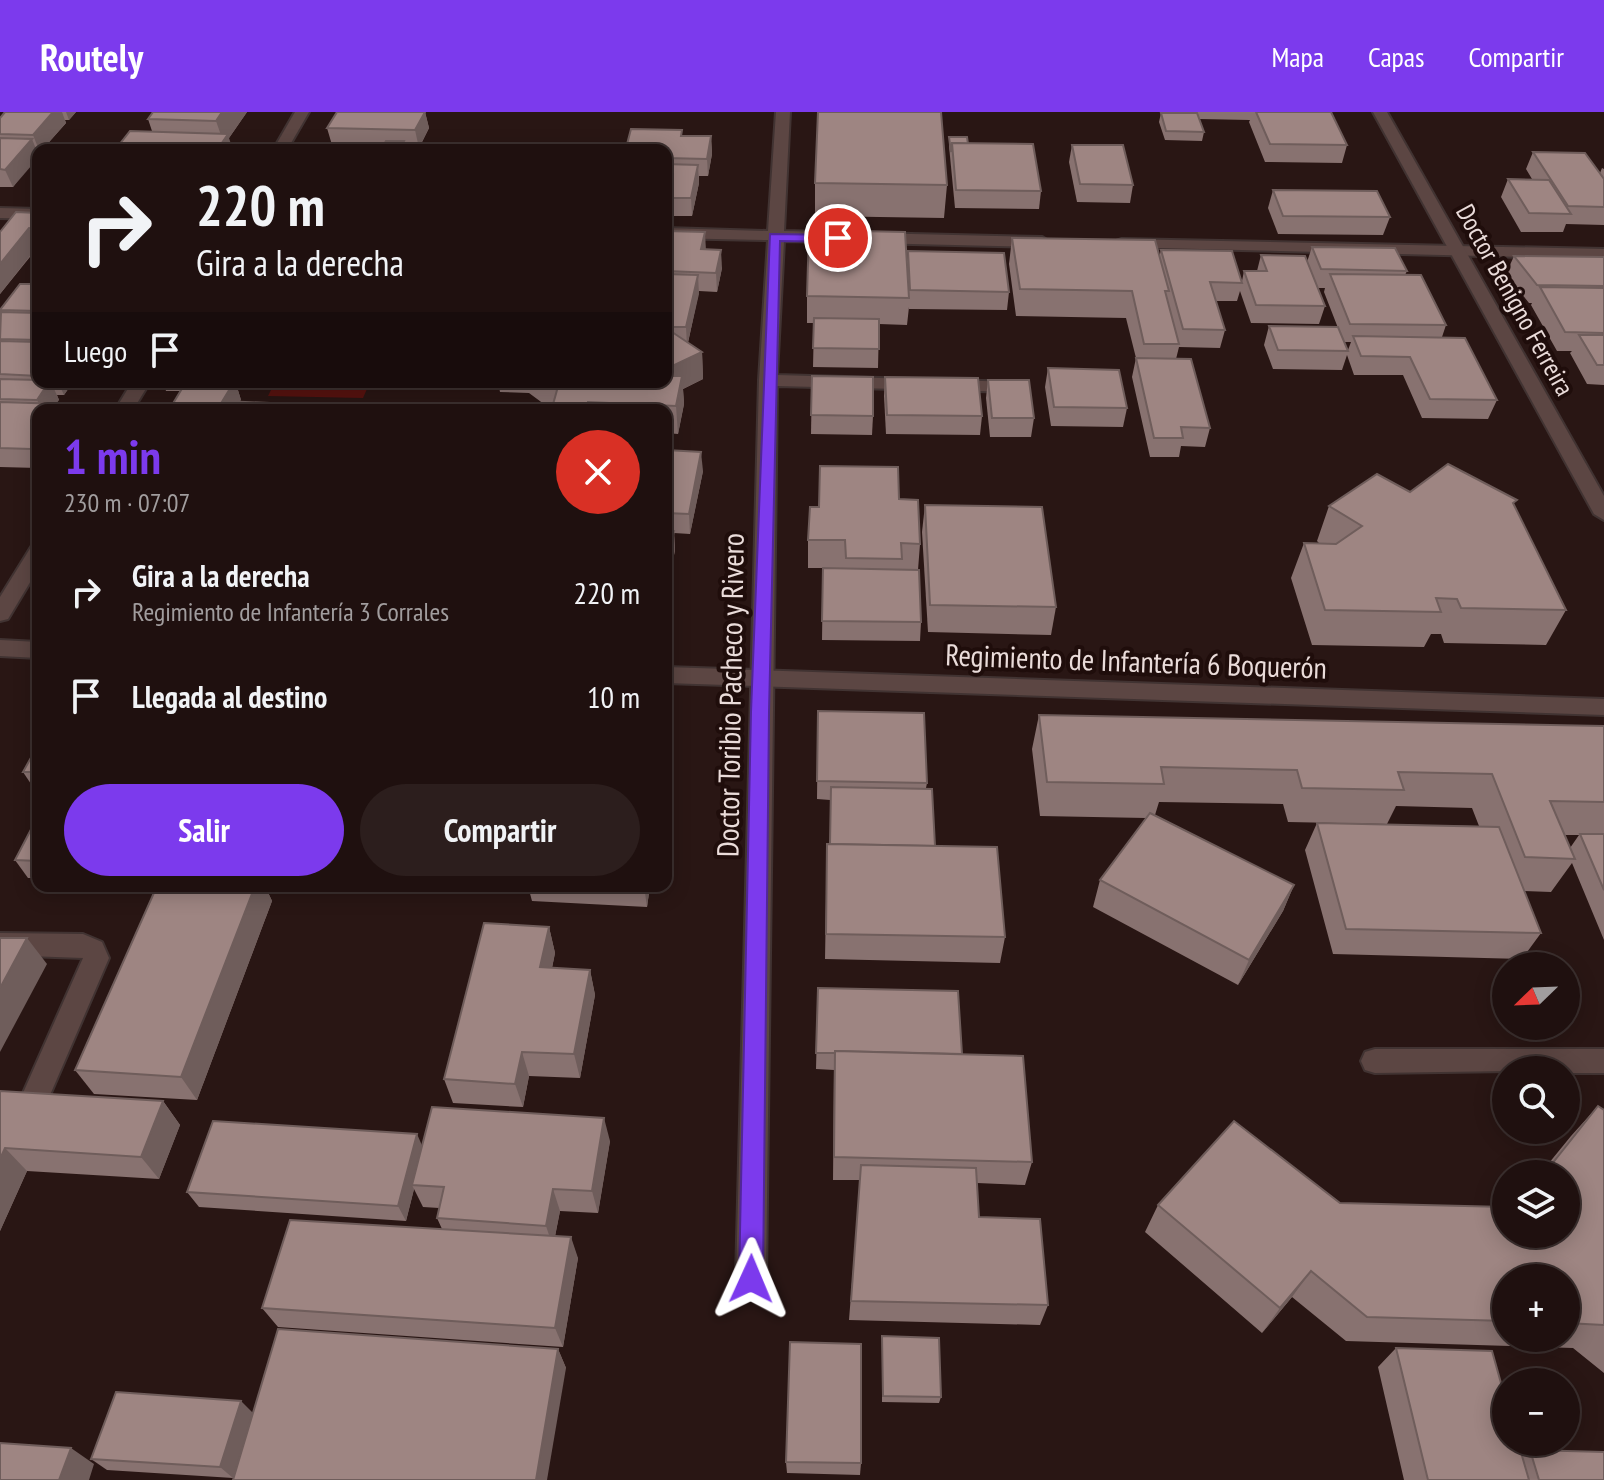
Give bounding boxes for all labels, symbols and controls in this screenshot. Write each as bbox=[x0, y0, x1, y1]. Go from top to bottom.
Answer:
text: Routely bbox=[40, 32, 143, 81]
text: Mapa bbox=[1272, 38, 1324, 75]
text: Capas bbox=[1368, 38, 1424, 75]
text: Compartir bbox=[1468, 38, 1564, 75]
text: 220 m bbox=[196, 169, 325, 241]
icon: right bbox=[64, 176, 168, 280]
street label: Doctor Benigno Ferreira bbox=[1449, 198, 1582, 401]
pin bbox=[804, 204, 872, 272]
icon: arrive bbox=[816, 216, 860, 260]
text: Gira a la derecha bbox=[196, 239, 404, 286]
icon: arrive bbox=[143, 328, 187, 372]
text: Luego bbox=[64, 331, 127, 370]
text: 1 min bbox=[64, 425, 161, 487]
button: close bbox=[556, 430, 640, 514]
text: 230 m · 07:07 bbox=[64, 486, 190, 519]
street label: Doctor Toribio Pacheco y Rivero bbox=[707, 533, 752, 857]
text: Gira a la derecha bbox=[132, 556, 310, 595]
icon: right bbox=[64, 570, 108, 614]
text: 220 m bbox=[574, 573, 640, 612]
text: Regimiento de Infantería 3 Corrales bbox=[132, 595, 449, 628]
street label: Regimiento de Infantería 6 Boquerón bbox=[945, 634, 1327, 687]
icon: arrive bbox=[64, 674, 108, 718]
text: Llegada al destino bbox=[132, 677, 327, 716]
text: 10 m bbox=[587, 677, 640, 716]
button: Salir bbox=[64, 784, 344, 876]
button: Compartir bbox=[360, 784, 640, 876]
north arrow bbox=[1492, 952, 1580, 1040]
map controls bbox=[1492, 952, 1580, 1456]
button: search bbox=[1492, 1056, 1580, 1144]
button: layers bbox=[1492, 1160, 1580, 1248]
position arrow bbox=[709, 1237, 793, 1321]
button: + bbox=[1492, 1264, 1580, 1352]
button: − bbox=[1492, 1368, 1580, 1456]

